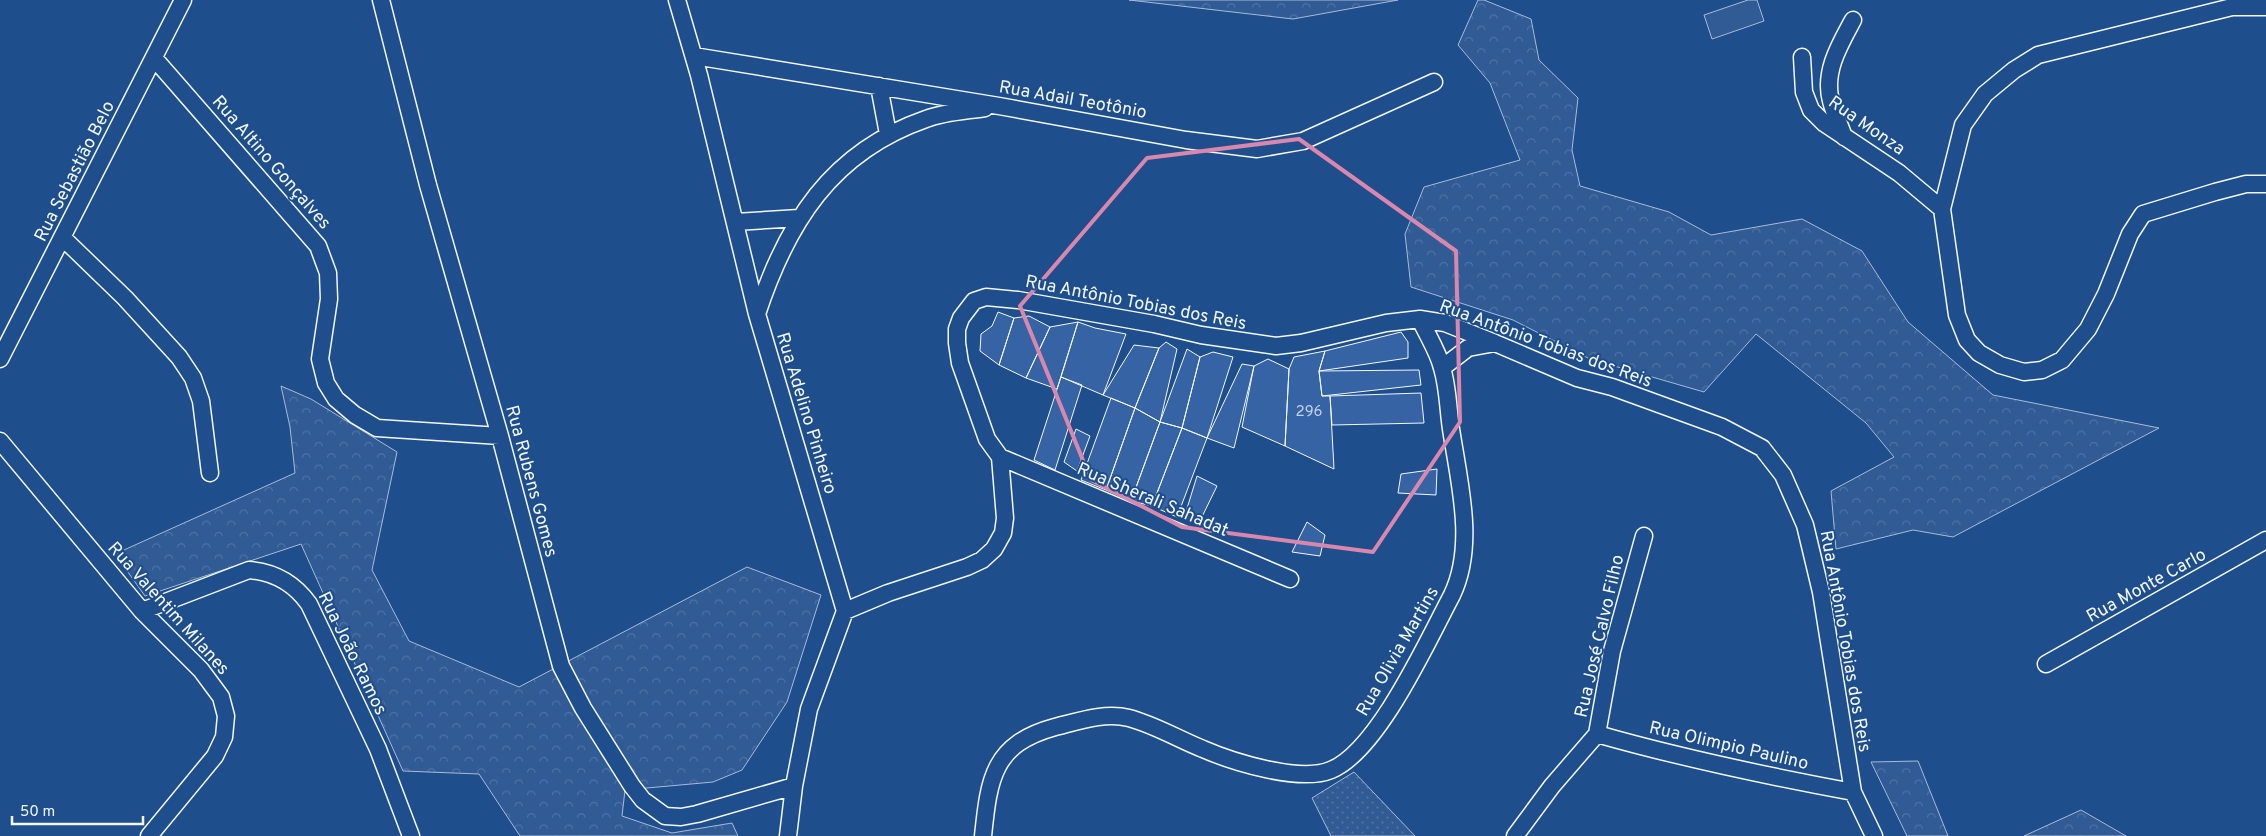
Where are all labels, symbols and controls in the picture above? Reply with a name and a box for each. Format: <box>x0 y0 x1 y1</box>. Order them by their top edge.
street label: Rua Adail Teotônio <box>997 76 1148 125</box>
street label: Rua Altino Gonçalves <box>206 91 335 235</box>
street label: Rua Monza <box>1823 91 1909 161</box>
street label: Rua Sebastião Belo <box>30 97 121 246</box>
street label: Rua Antônio Tobias dos Reis <box>1023 271 1248 336</box>
street label: Rua Antônio Tobias dos Reis <box>1436 295 1655 394</box>
street label: Rua Adelino Pinheiro <box>770 330 841 497</box>
street label: Rua Rubens Gomes <box>499 403 562 560</box>
house number: 296 <box>1295 403 1323 422</box>
street label: Rua Sherali Sahadat <box>1073 458 1232 543</box>
street label: Rua Antônio Tobias dos Reis <box>1814 529 1875 754</box>
street label: Rua Valentim Milanes <box>102 538 234 680</box>
street label: Rua Monte Carlo <box>2083 544 2211 629</box>
street label: Rua José Calvo Filho <box>1571 553 1630 720</box>
street label: Rua Olivia Martins <box>1352 583 1445 721</box>
street label: Rua João Ramos <box>312 588 391 719</box>
street label: Rua Olimpio Paulino <box>1647 717 1811 776</box>
scale bar <box>12 794 144 826</box>
text: 50 m <box>20 803 55 822</box>

